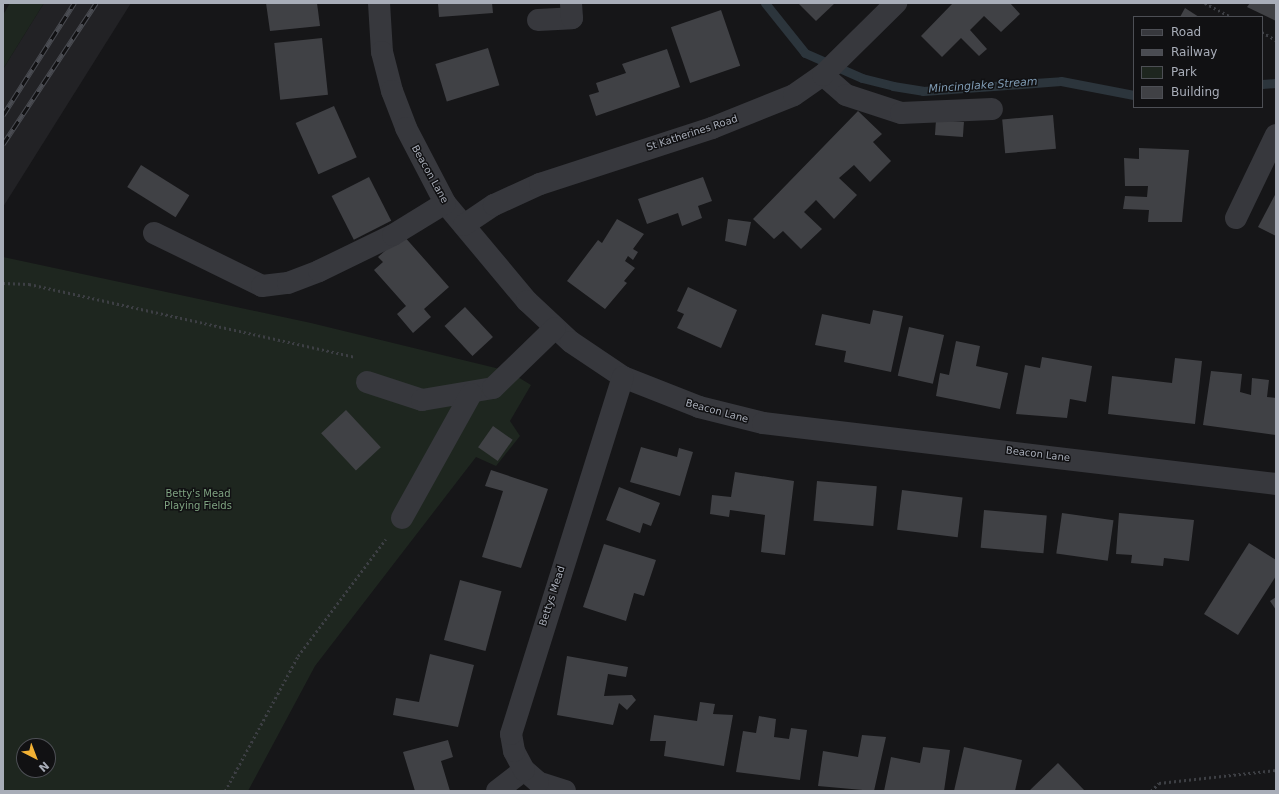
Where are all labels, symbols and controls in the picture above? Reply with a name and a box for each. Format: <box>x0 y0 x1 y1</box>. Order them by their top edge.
legend <box>1133 16 1263 108</box>
text: Road <box>1171 25 1201 39</box>
text: Railway <box>1171 45 1217 59</box>
text: Park <box>1171 65 1197 79</box>
water label: Mincinglake Stream <box>928 76 1038 96</box>
text: Building <box>1171 85 1220 99</box>
street label: St Katherines Road <box>645 113 739 153</box>
street label: Beacon Lane <box>409 143 451 205</box>
street label: Beacon Lane <box>684 397 750 425</box>
street label: Beacon Lane <box>1005 444 1071 464</box>
park label: Betty's Mead Playing Fields <box>164 487 232 510</box>
street label: Bettys Mead <box>537 564 567 628</box>
north arrow <box>16 738 56 778</box>
text: N <box>36 759 51 774</box>

